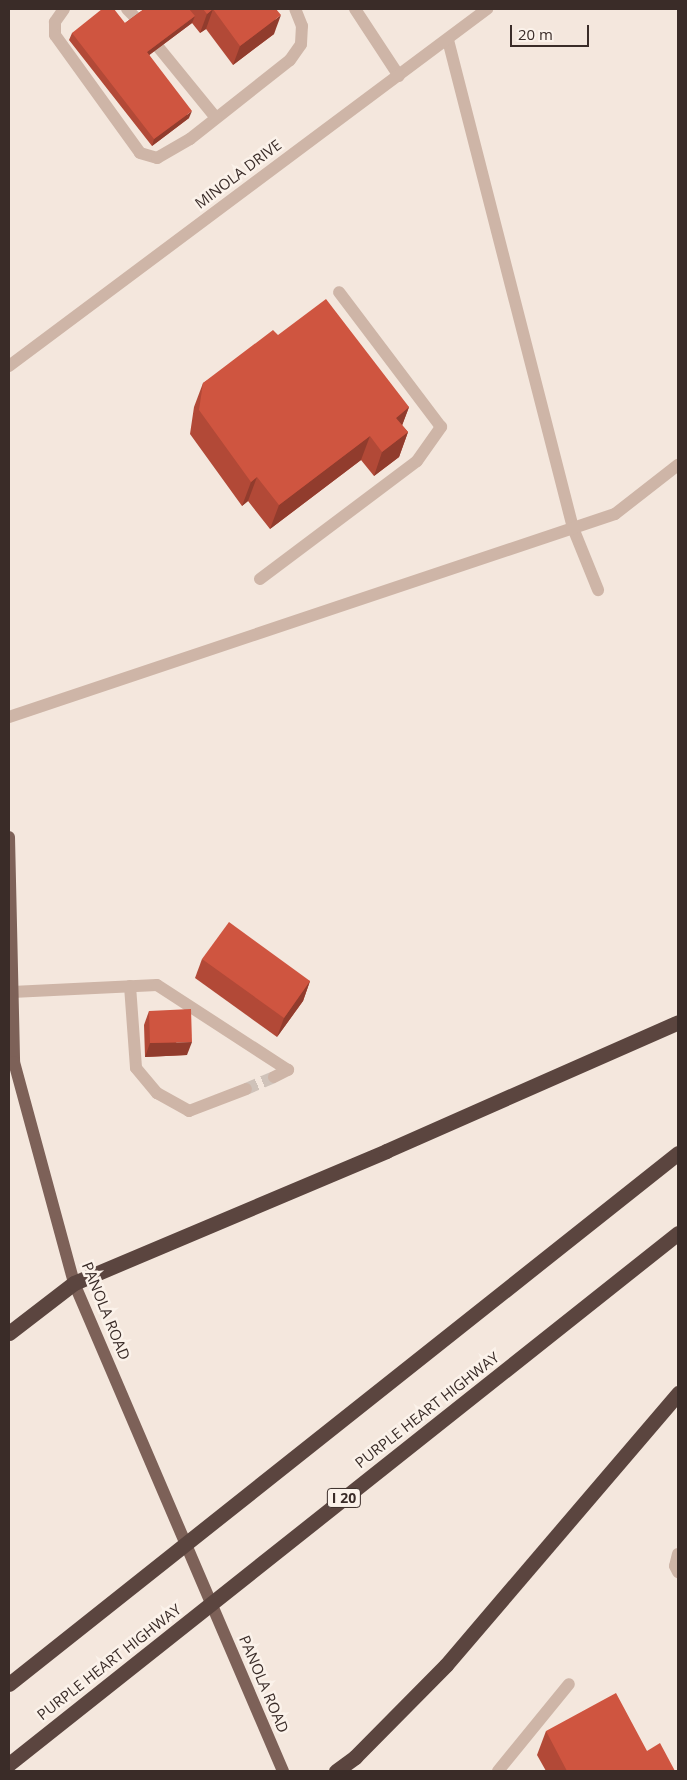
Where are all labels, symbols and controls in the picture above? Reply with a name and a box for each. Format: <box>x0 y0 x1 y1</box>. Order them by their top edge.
scale bar <box>512 15 591 47</box>
text: 20 m <box>518 24 553 44</box>
street label: MINOLA DRIVE <box>191 136 285 212</box>
street label: PANOLA ROAD <box>78 1259 134 1363</box>
street label: PURPLE HEART HIGHWAY <box>352 1348 502 1472</box>
road number: I 20 <box>326 1486 362 1510</box>
street label: PURPLE HEART HIGHWAY <box>34 1600 184 1724</box>
street label: PANOLA ROAD <box>235 1633 293 1735</box>

